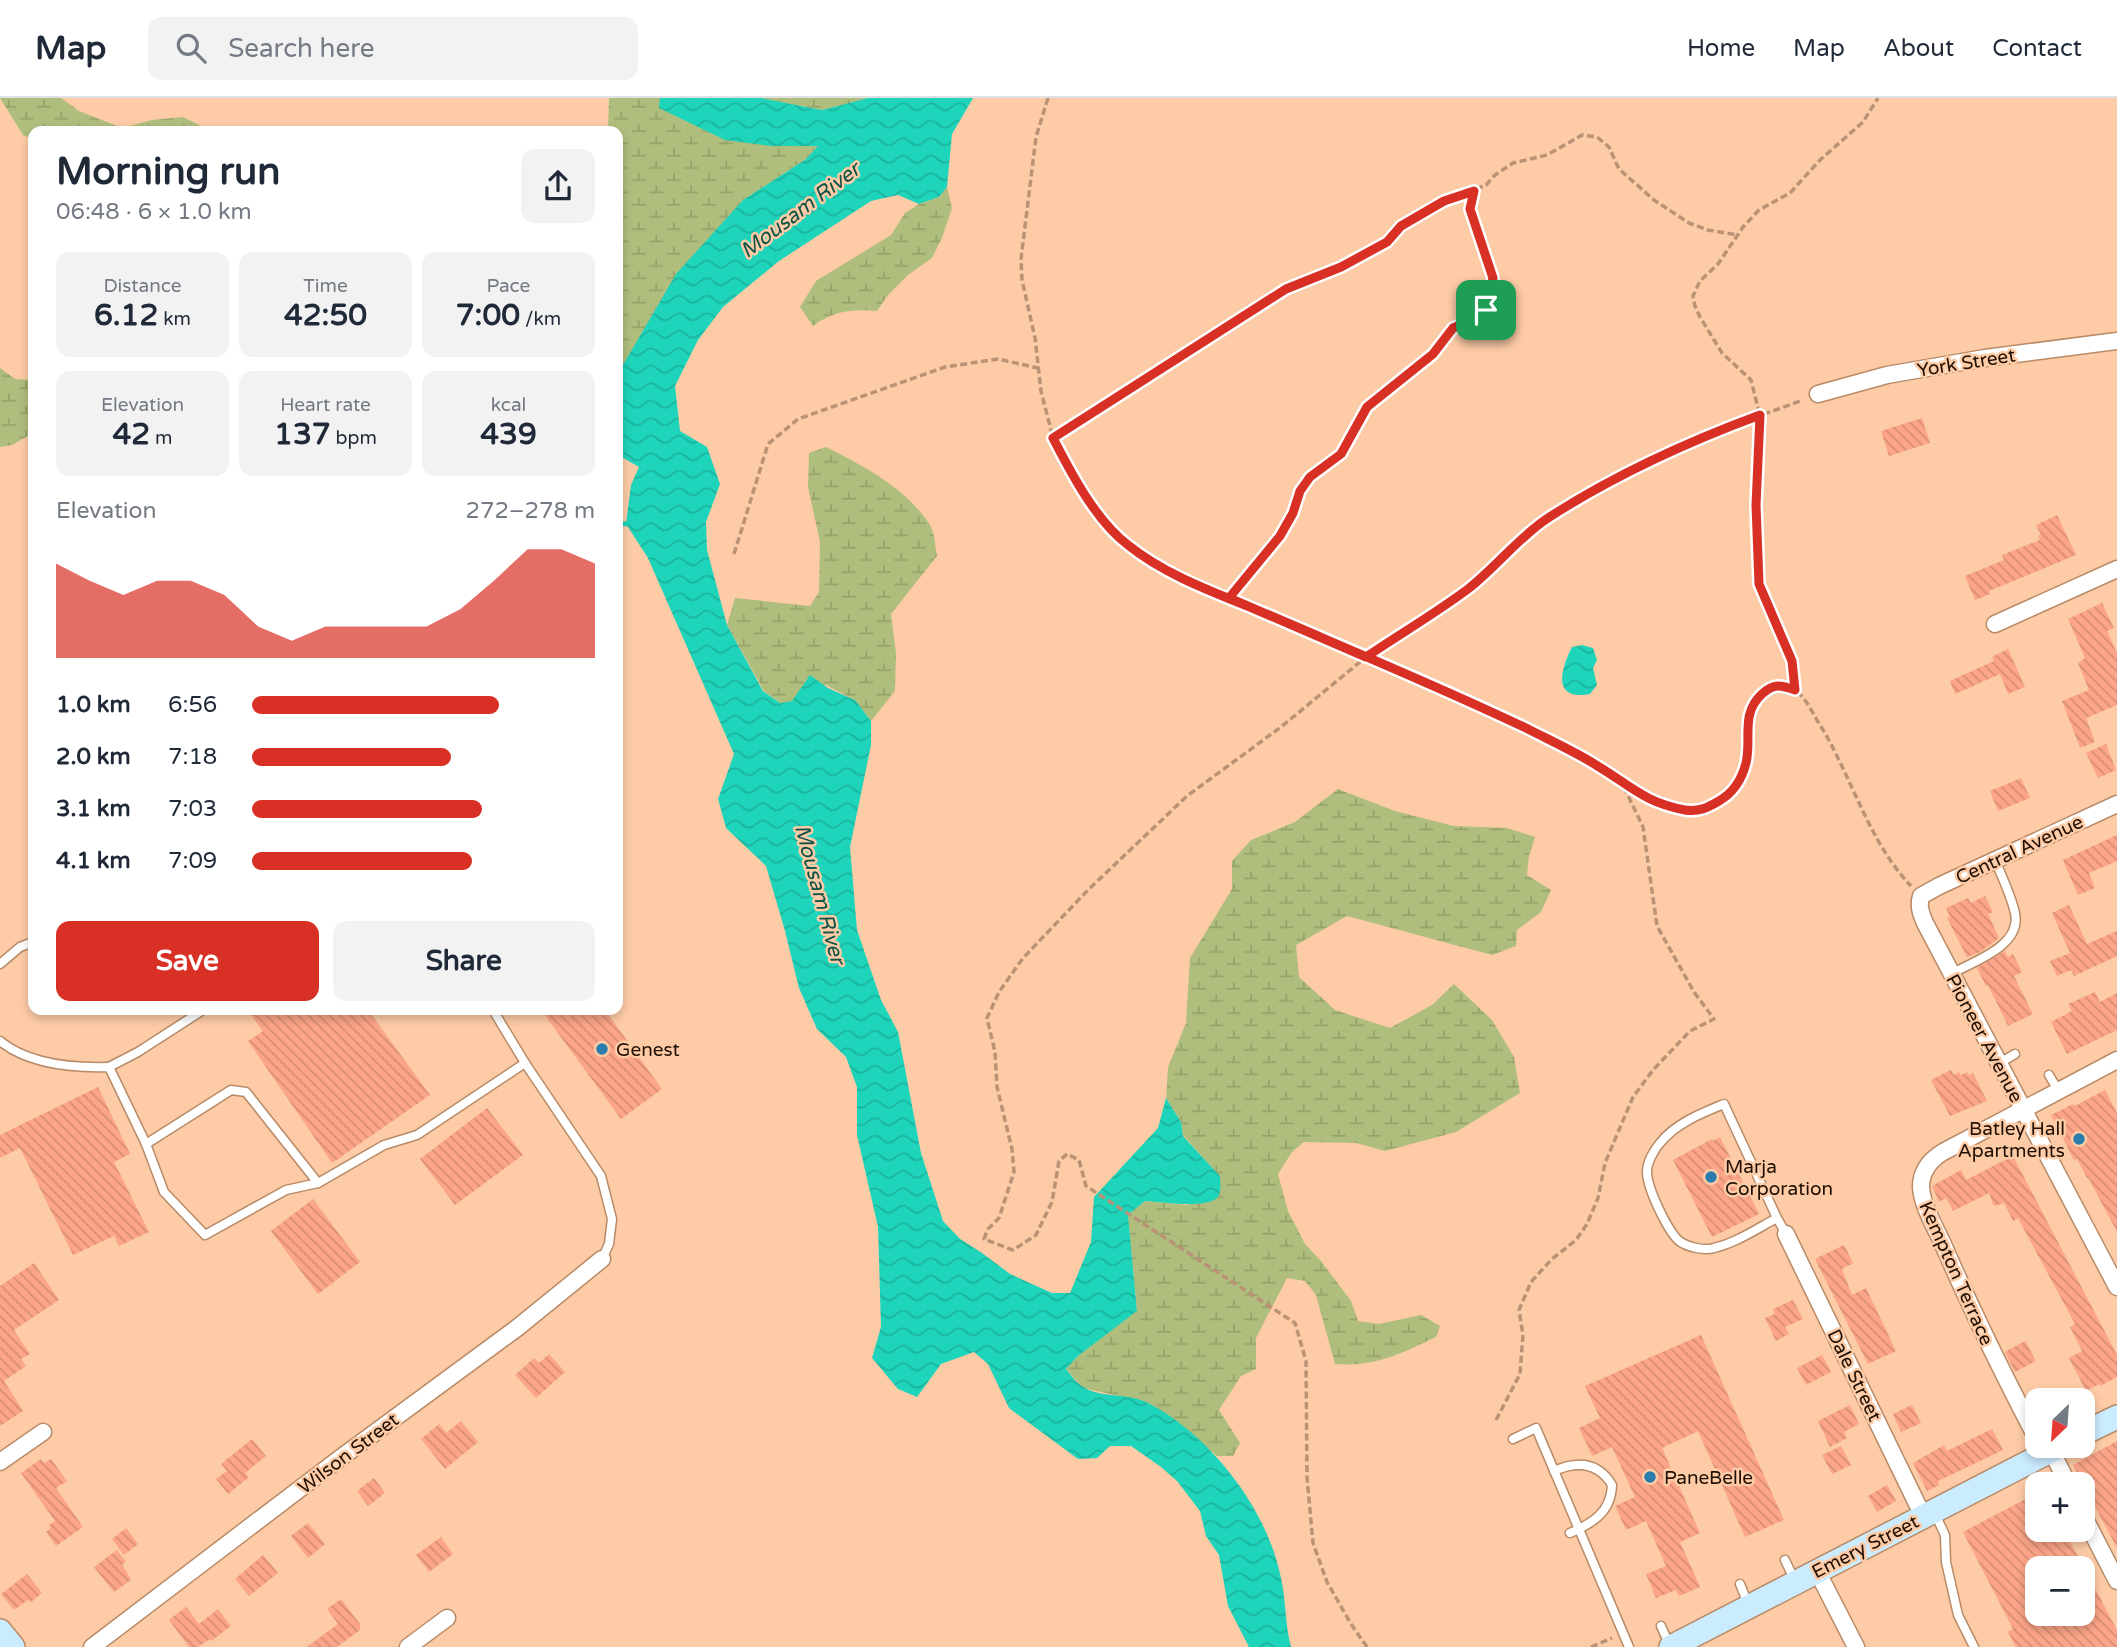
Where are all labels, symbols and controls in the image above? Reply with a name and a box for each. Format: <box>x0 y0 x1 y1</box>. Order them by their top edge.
search box <box>148 17 638 80</box>
text: Map <box>35 29 106 68</box>
icon: search <box>172 29 210 67</box>
text: Search here <box>228 33 374 64</box>
text: Home <box>1687 34 1755 63</box>
text: Map <box>1793 34 1845 63</box>
text: About <box>1883 34 1954 63</box>
text: Contact <box>1992 34 2082 63</box>
text: Morning run <box>56 149 280 195</box>
button: share <box>521 149 595 223</box>
water label: Mousam River <box>736 156 867 263</box>
text: 06:48 · 6 × 1.0 km <box>56 198 252 226</box>
text: Distance <box>103 275 182 297</box>
text: Time <box>303 275 348 297</box>
text: Pace <box>487 275 530 297</box>
pin <box>1456 280 1516 340</box>
icon: arrive <box>1467 291 1505 329</box>
text: 6.12 <box>94 297 158 334</box>
text: 42:50 <box>284 297 367 334</box>
text: 7:00 <box>456 297 520 334</box>
text: km <box>158 308 191 330</box>
text: /km <box>520 308 561 330</box>
street label: York Street <box>1915 344 2017 382</box>
text: Elevation <box>101 394 184 416</box>
text: Heart rate <box>280 394 371 416</box>
text: kcal <box>491 394 526 416</box>
text: 42 <box>112 416 150 453</box>
text: 137 <box>274 416 331 453</box>
text: 439 <box>480 416 537 453</box>
text: m <box>150 427 173 449</box>
text: bpm <box>331 427 377 449</box>
text: Elevation <box>56 497 157 525</box>
text: 272–278 m <box>466 497 595 525</box>
text: 1.0 km <box>56 691 131 719</box>
text: 6:56 <box>168 691 217 719</box>
text: 2.0 km <box>56 743 131 771</box>
text: 7:18 <box>168 743 217 771</box>
text: 3.1 km <box>56 795 131 823</box>
text: 7:03 <box>168 795 217 823</box>
street label: Central Avenue <box>1952 811 2087 889</box>
water label: Mousam River <box>789 822 851 969</box>
text: 4.1 km <box>56 847 131 875</box>
text: 7:09 <box>168 847 217 875</box>
button: Save <box>56 921 319 1001</box>
button: Share <box>333 921 595 1001</box>
street label: Pioneer Avenue <box>1941 971 2027 1106</box>
place label: Genest <box>616 1039 680 1061</box>
marker: Genest <box>594 1041 610 1057</box>
place label: Batley Hall Apartments <box>1958 1118 2065 1162</box>
marker: Batley Hall Apartments <box>2071 1131 2087 1147</box>
place label: Marja Corporation <box>1725 1156 1833 1200</box>
marker: Marja Corporation <box>1703 1169 1719 1185</box>
street label: Kempton Terrace <box>1914 1198 1998 1349</box>
street label: Dale Street <box>1822 1326 1886 1425</box>
north arrow <box>2025 1388 2095 1458</box>
map controls <box>2025 1388 2095 1626</box>
street label: Wilson Street <box>294 1409 403 1499</box>
place label: PaneBelle <box>1664 1467 1753 1489</box>
marker: PaneBelle <box>1642 1469 1658 1485</box>
button: + <box>2025 1472 2095 1542</box>
street label: Emery Street <box>1808 1511 1923 1583</box>
button: − <box>2025 1556 2095 1626</box>

